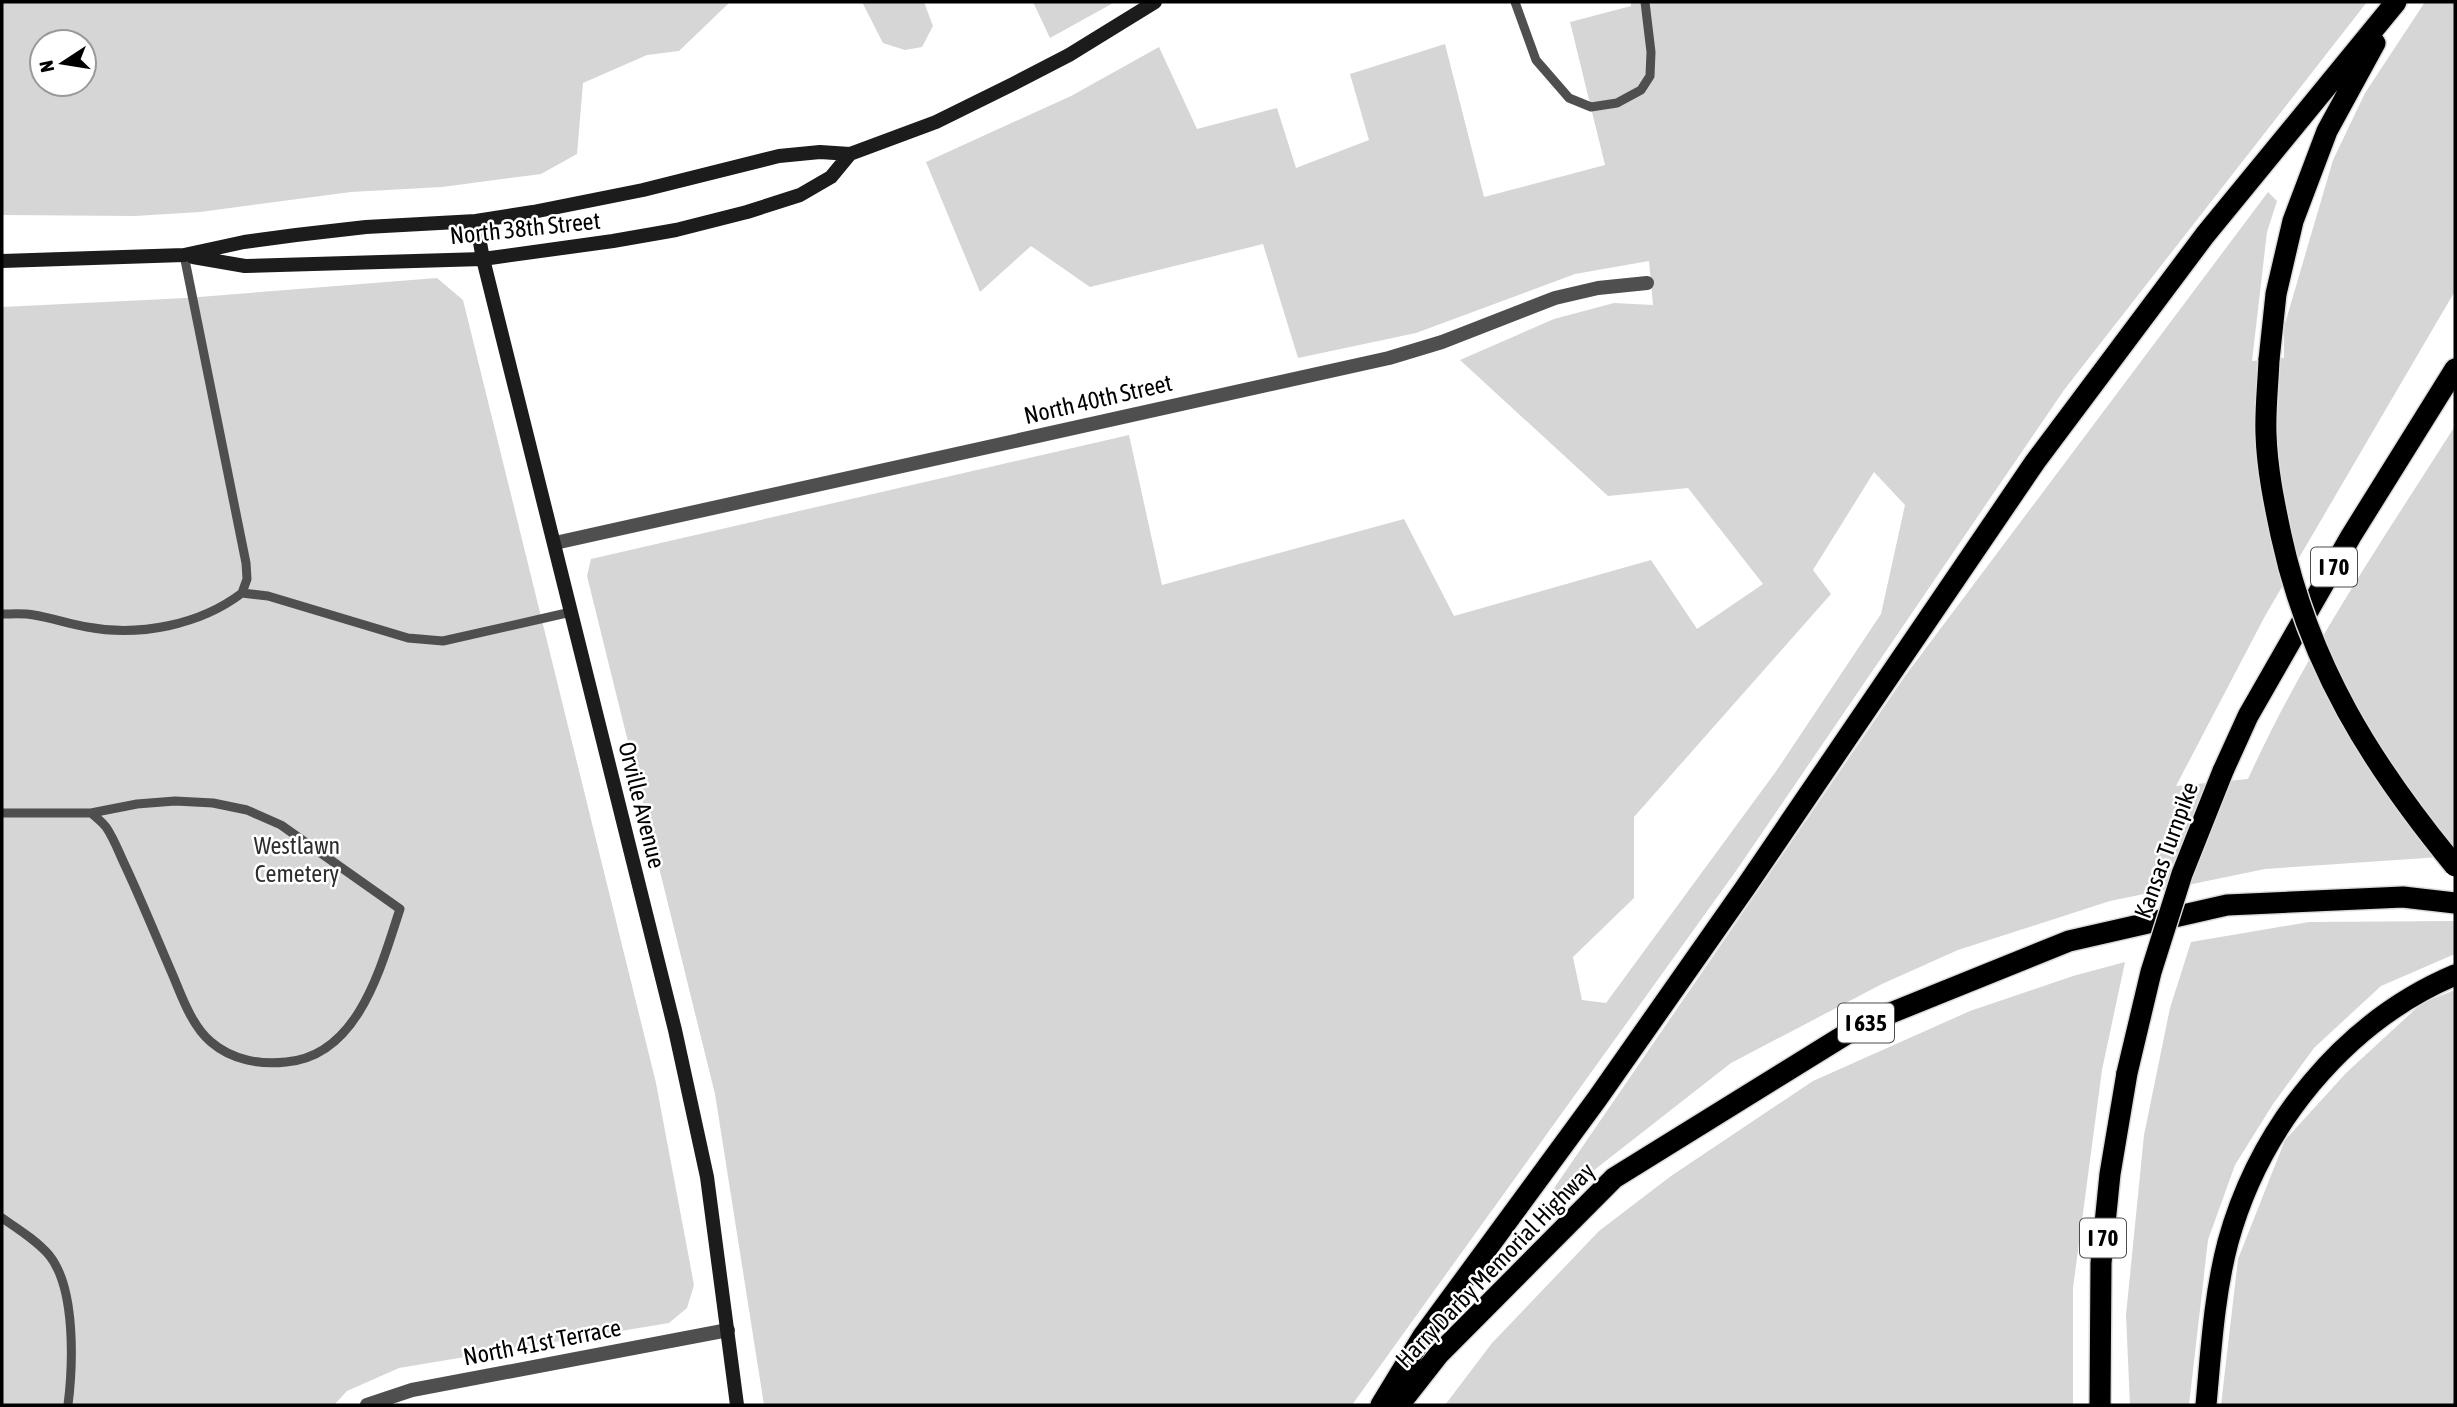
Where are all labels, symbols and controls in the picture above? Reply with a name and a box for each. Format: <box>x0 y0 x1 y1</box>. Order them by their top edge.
north arrow <box>28 28 98 98</box>
text: N <box>34 59 58 74</box>
street label: North 38th Street <box>448 207 602 249</box>
street label: North 40th Street <box>1021 369 1175 429</box>
road number: I 70 <box>2311 548 2357 586</box>
street label: Orville Avenue <box>613 739 671 871</box>
street label: Kansas Turnpike <box>2129 778 2203 922</box>
park label: Westlawn Cemetery <box>254 832 340 887</box>
road number: I 635 <box>1838 1004 1894 1042</box>
street label: Harry Darby Memorial Highway <box>1390 1157 1600 1373</box>
road number: I 70 <box>2080 1218 2126 1258</box>
street label: North 41st Terrace <box>461 1313 623 1371</box>

